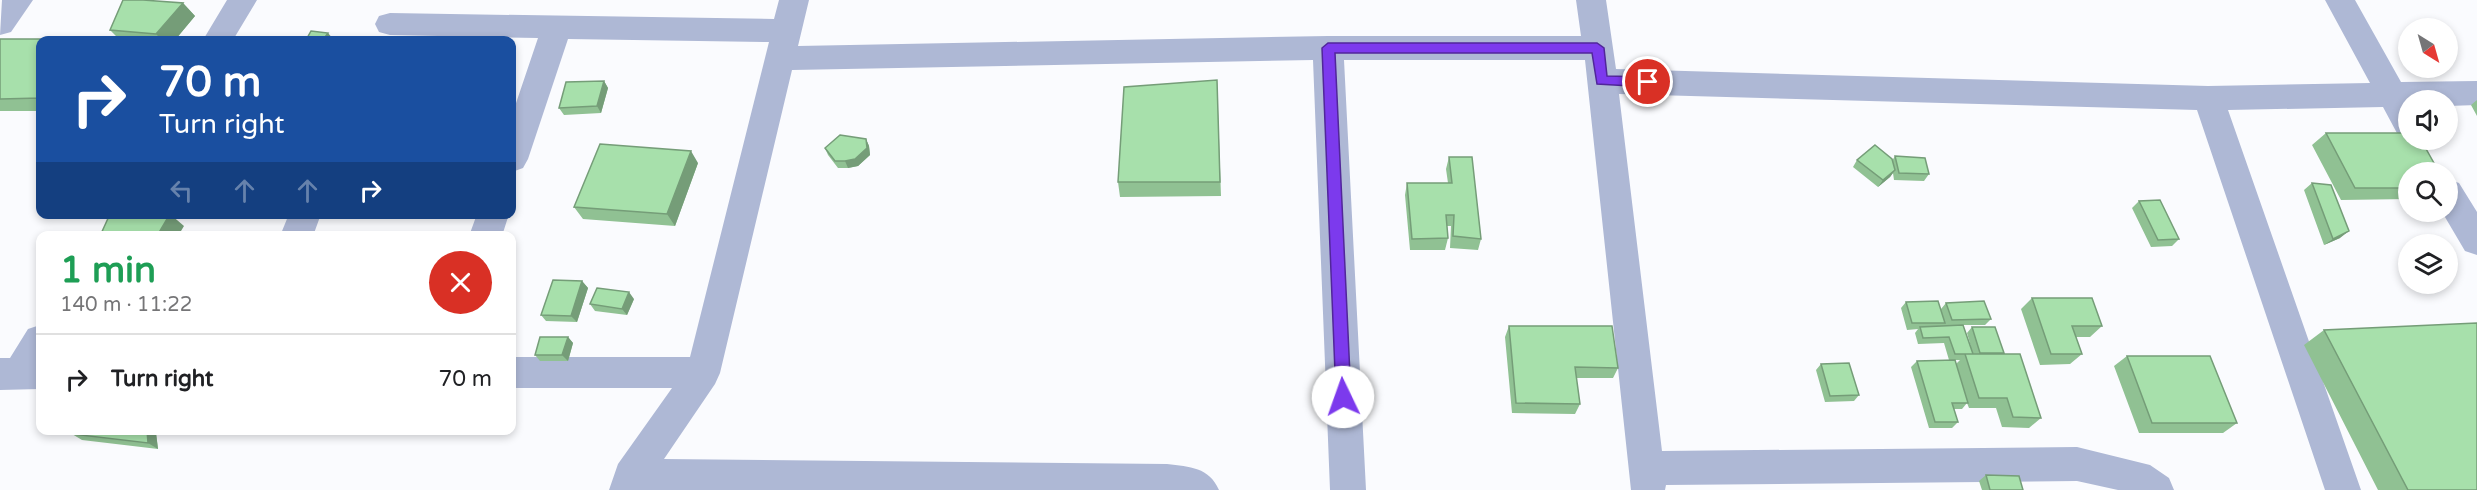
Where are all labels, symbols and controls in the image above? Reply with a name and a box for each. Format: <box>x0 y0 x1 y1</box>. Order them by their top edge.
north arrow <box>2398 18 2458 78</box>
map controls <box>2398 18 2458 294</box>
pin <box>1622 56 1673 107</box>
text: 70 m <box>159 57 261 108</box>
icon: right <box>60 60 138 138</box>
icon: arrive <box>1631 65 1664 98</box>
button: sound <box>2398 90 2458 150</box>
text: Turn right <box>159 108 285 141</box>
button: search <box>2398 162 2458 222</box>
icon: left <box>165 174 198 207</box>
icon: ahead <box>228 174 261 207</box>
icon: ahead <box>291 174 324 207</box>
icon: right <box>354 174 387 207</box>
button: layers <box>2398 234 2458 294</box>
text: 1 min <box>60 249 156 292</box>
button: close <box>429 251 492 314</box>
text: 140 m · 11:22 <box>60 293 192 317</box>
icon: right <box>60 363 93 396</box>
position arrow <box>1311 365 1375 429</box>
text: Turn right <box>111 366 213 392</box>
text: 70 m <box>438 366 492 392</box>

